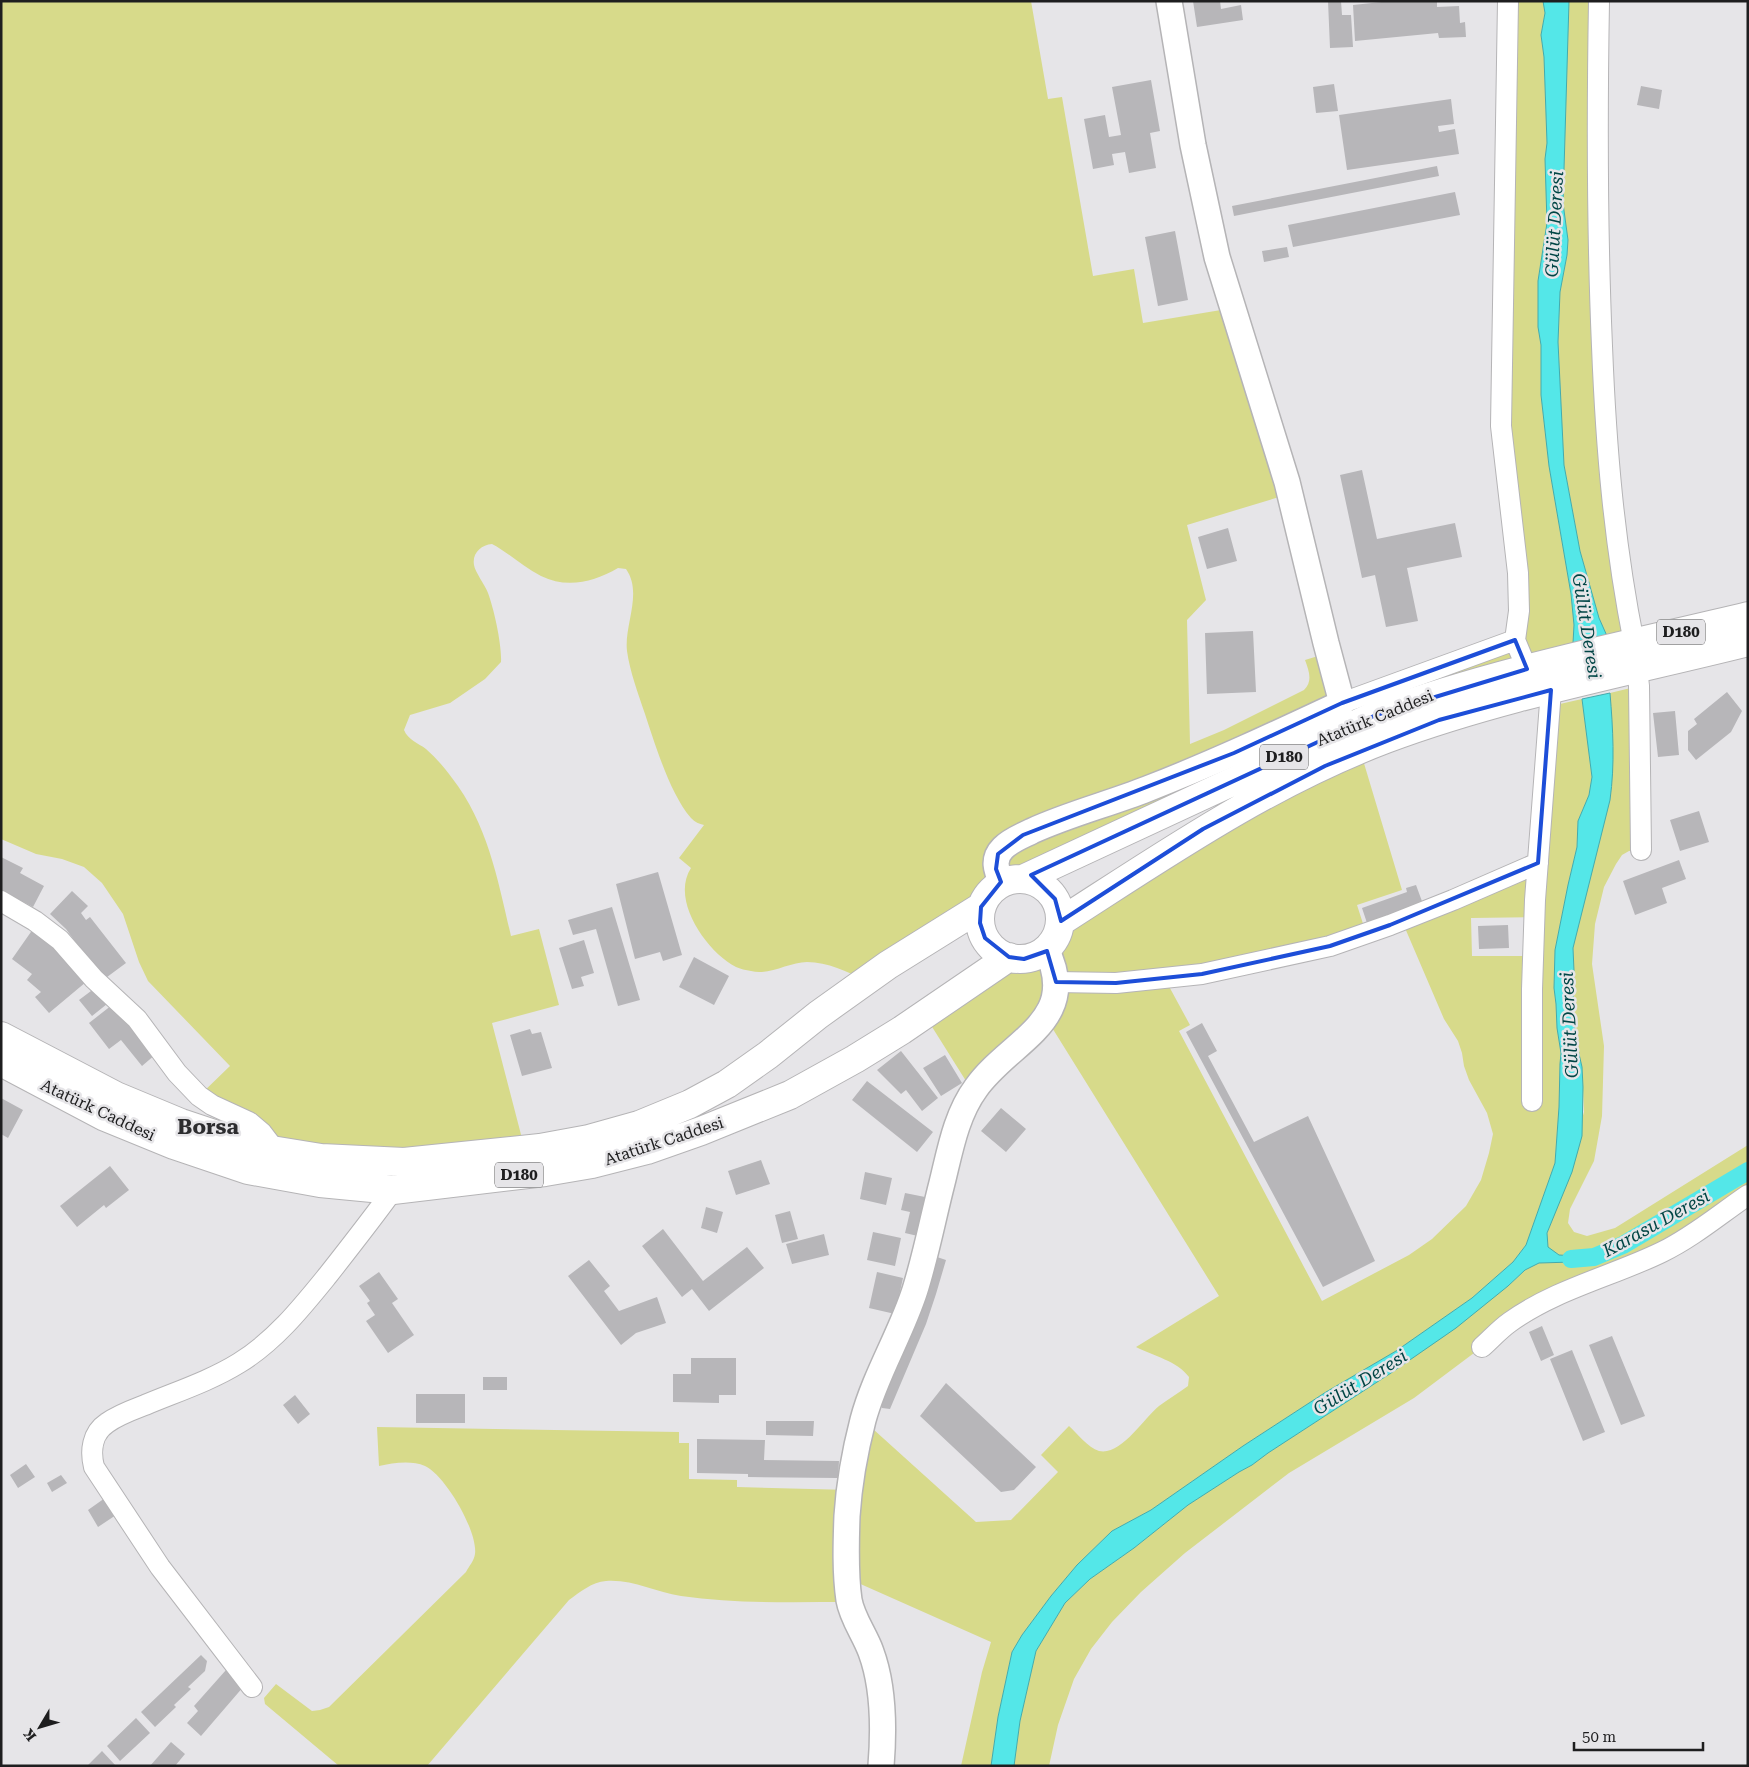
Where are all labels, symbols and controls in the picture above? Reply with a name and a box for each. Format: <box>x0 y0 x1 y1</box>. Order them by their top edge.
water label: Gülüt Deresi <box>1541 170 1567 278</box>
water label: Gülüt Deresi <box>1568 572 1606 681</box>
road number: D180 <box>1657 620 1705 644</box>
street label: Atatürk Caddesi <box>1314 686 1436 750</box>
road number: D180 <box>1260 744 1308 770</box>
water label: Gülüt Deresi <box>1556 971 1582 1079</box>
street label: Atatürk Caddesi <box>38 1075 158 1145</box>
street label: Atatürk Caddesi <box>602 1113 726 1169</box>
district label: Borsa <box>177 1115 239 1139</box>
road number: D180 <box>495 1162 543 1188</box>
water label: Karasu Deresi <box>1598 1185 1714 1262</box>
water label: Gülüt Deresi <box>1309 1345 1411 1419</box>
north arrow <box>15 1702 65 1752</box>
scale bar <box>1574 1720 1703 1752</box>
text: K <box>20 1726 39 1744</box>
text: 50 m <box>1582 1728 1617 1746</box>

